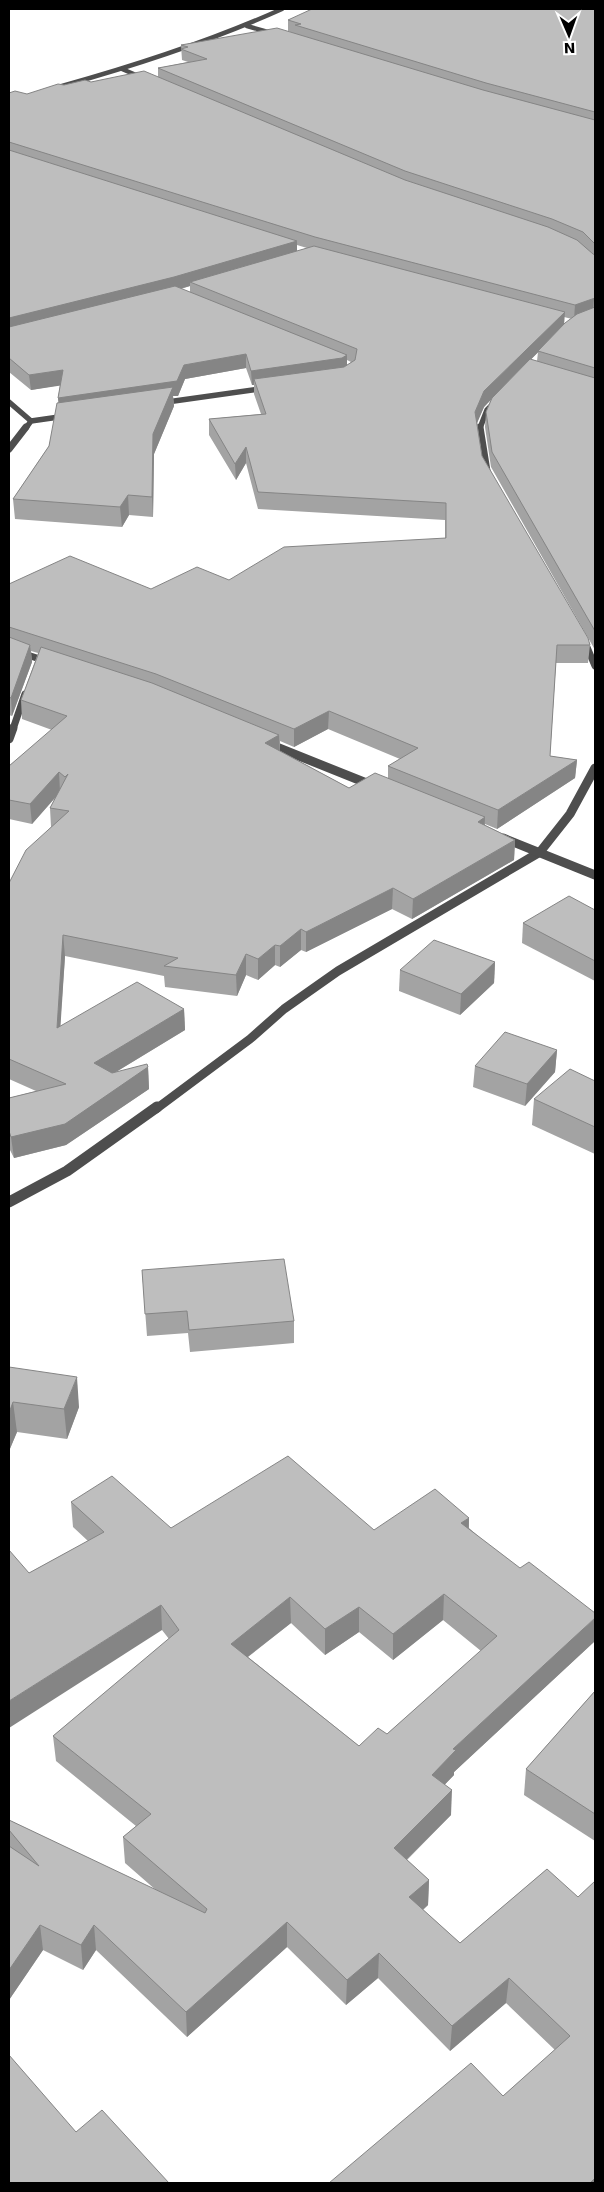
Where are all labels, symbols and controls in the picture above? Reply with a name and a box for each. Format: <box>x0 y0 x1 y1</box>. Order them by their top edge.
north arrow <box>544 10 594 60</box>
text: N <box>563 40 576 56</box>

